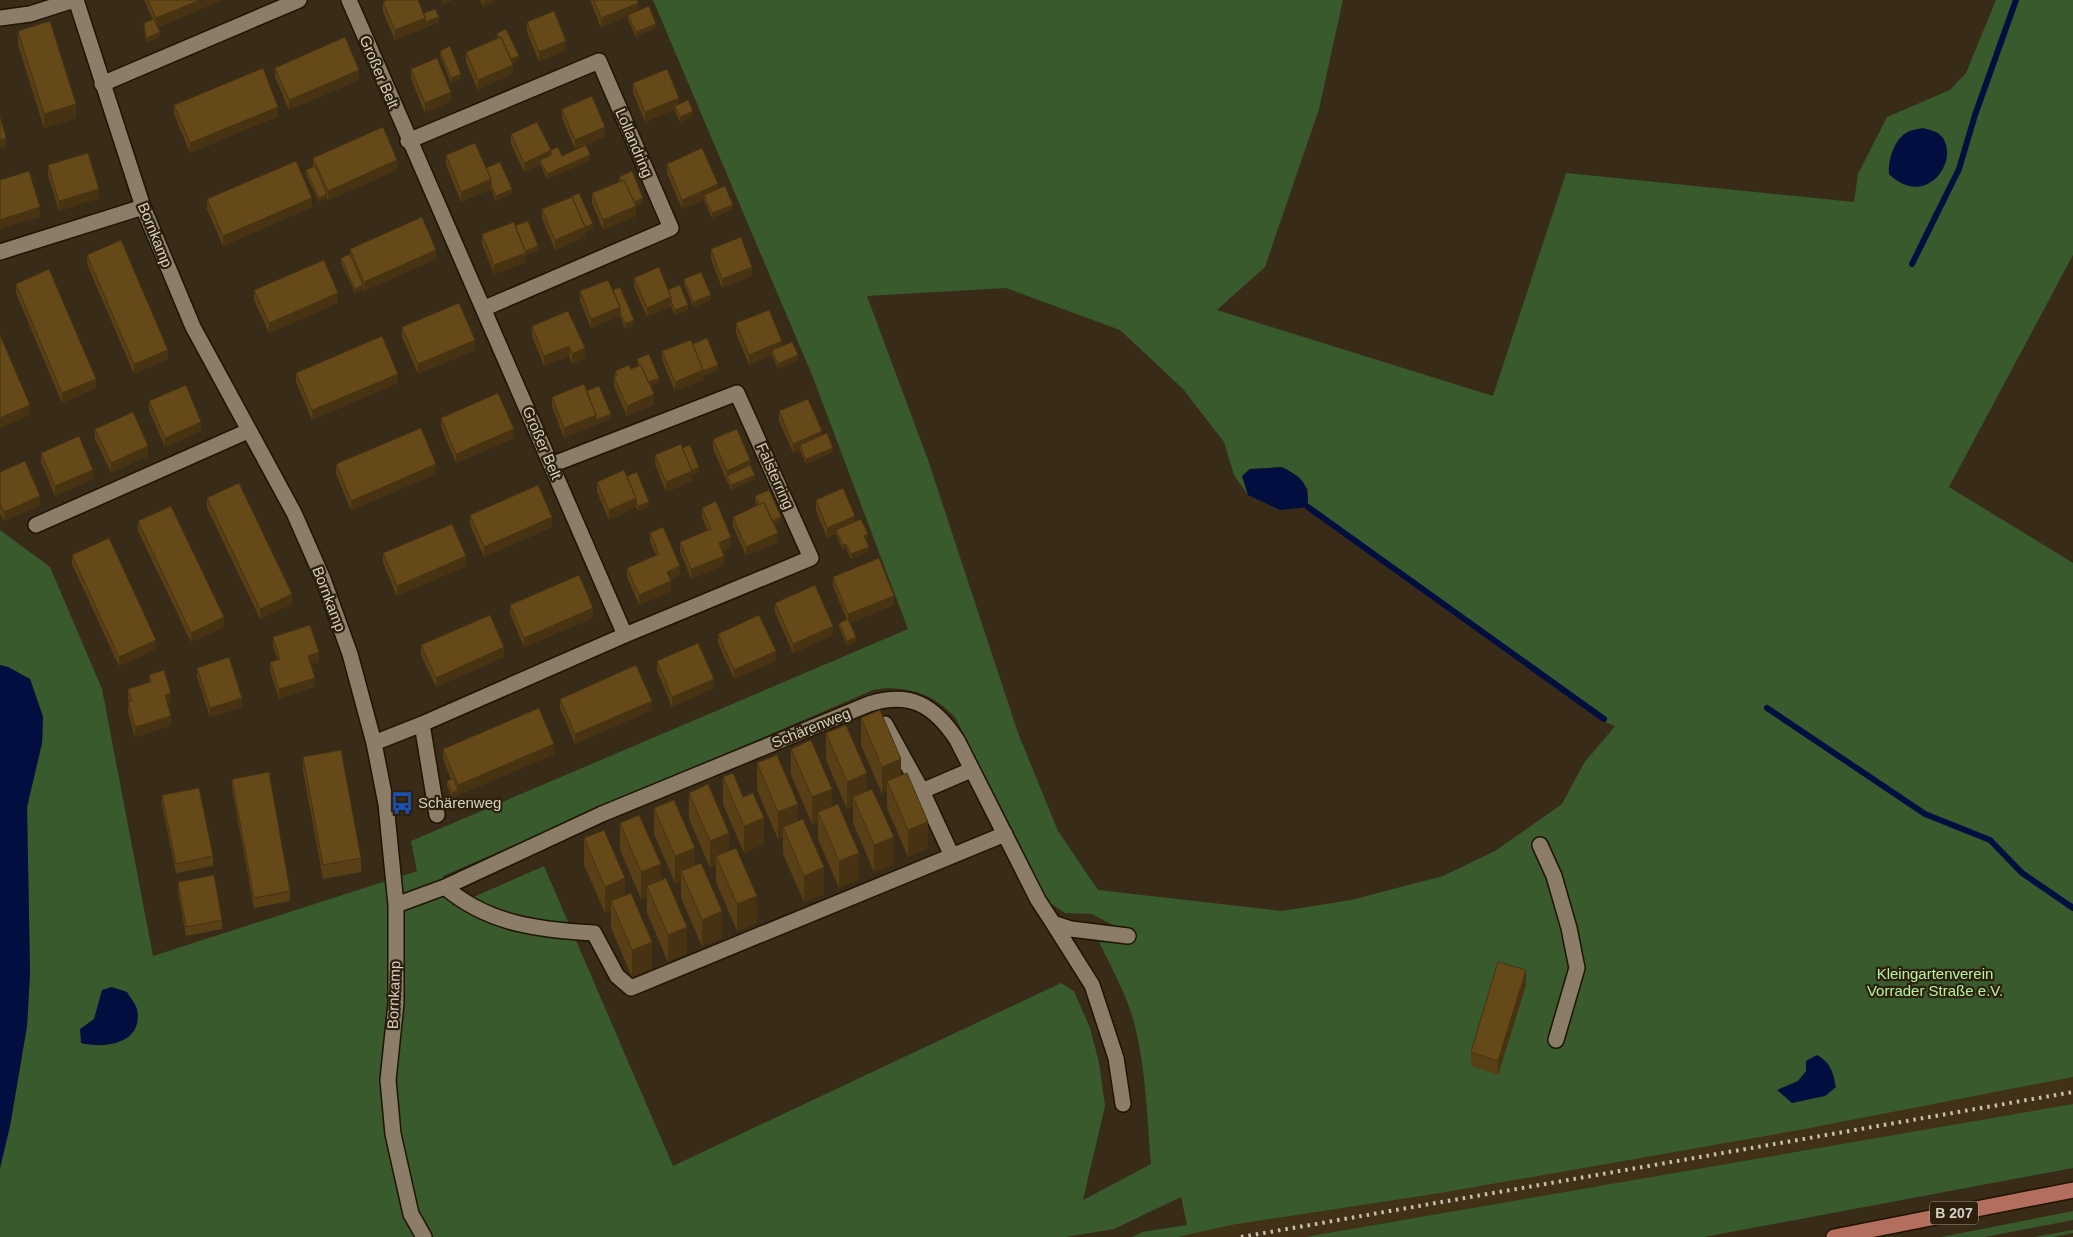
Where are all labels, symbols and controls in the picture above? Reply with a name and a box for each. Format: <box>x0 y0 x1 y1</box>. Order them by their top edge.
street label: Großer Belt <box>356 33 403 112</box>
street label: Lollandring <box>612 106 657 180</box>
street label: Bornkamp <box>135 200 176 270</box>
street label: Großer Belt <box>519 404 566 483</box>
street label: Falsterring <box>753 440 798 512</box>
street label: Bornkamp <box>309 564 350 634</box>
street label: Schärenweg <box>769 704 853 751</box>
bus stop icon: Schärenweg <box>389 790 415 816</box>
place label: Schärenweg <box>418 794 501 811</box>
street label: Bornkamp <box>384 961 403 1029</box>
park label: Kleingartenverein Vorrader Straße e.V. <box>1867 965 2003 999</box>
road number: B 207 <box>1930 1202 1978 1224</box>

